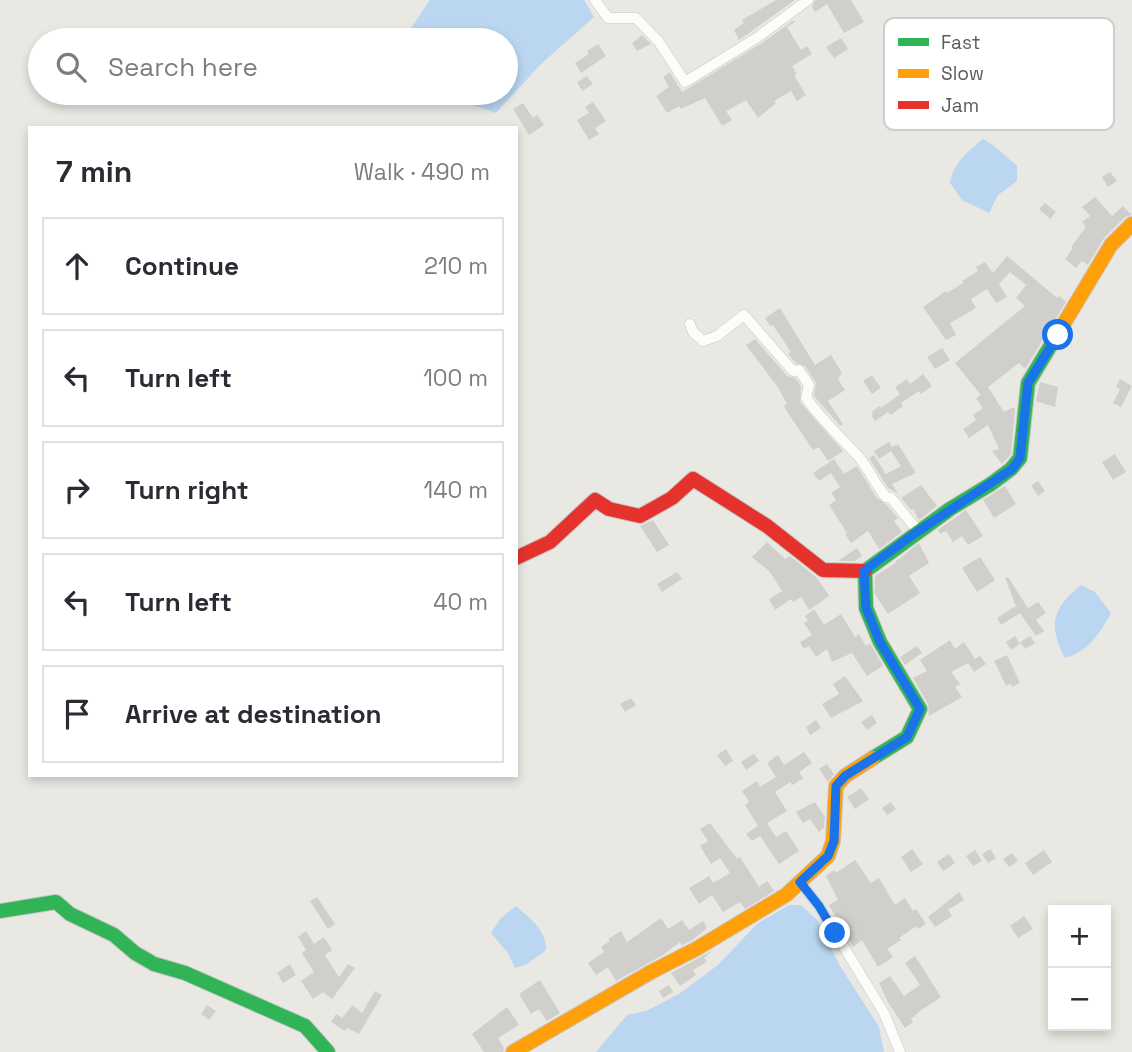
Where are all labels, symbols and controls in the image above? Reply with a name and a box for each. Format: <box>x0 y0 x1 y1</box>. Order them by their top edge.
legend <box>884 18 1114 130</box>
search box <box>28 28 518 105</box>
text: Fast <box>941 30 981 55</box>
icon: search <box>52 48 90 86</box>
text: Search here <box>108 50 258 84</box>
text: Slow <box>941 61 984 86</box>
text: Jam <box>941 93 979 118</box>
text: 7 min <box>56 152 132 191</box>
text: Walk · 490 m <box>354 157 490 187</box>
icon: ahead <box>58 247 96 285</box>
text: Continue <box>125 249 239 283</box>
text: 210 m <box>424 251 488 281</box>
route start <box>1042 319 1073 350</box>
icon: left <box>58 359 96 397</box>
text: Turn left <box>125 361 232 395</box>
text: 100 m <box>423 363 488 393</box>
icon: right <box>58 471 96 509</box>
text: Turn right <box>125 473 249 507</box>
text: 140 m <box>424 475 488 505</box>
icon: left <box>58 583 96 621</box>
text: Turn left <box>125 585 232 619</box>
text: 40 m <box>433 587 488 617</box>
icon: arrive <box>58 695 96 733</box>
text: Arrive at destination <box>125 697 382 731</box>
map controls <box>1048 905 1111 1031</box>
button: + <box>1048 905 1111 968</box>
route end <box>819 917 850 948</box>
button: − <box>1048 968 1111 1031</box>

